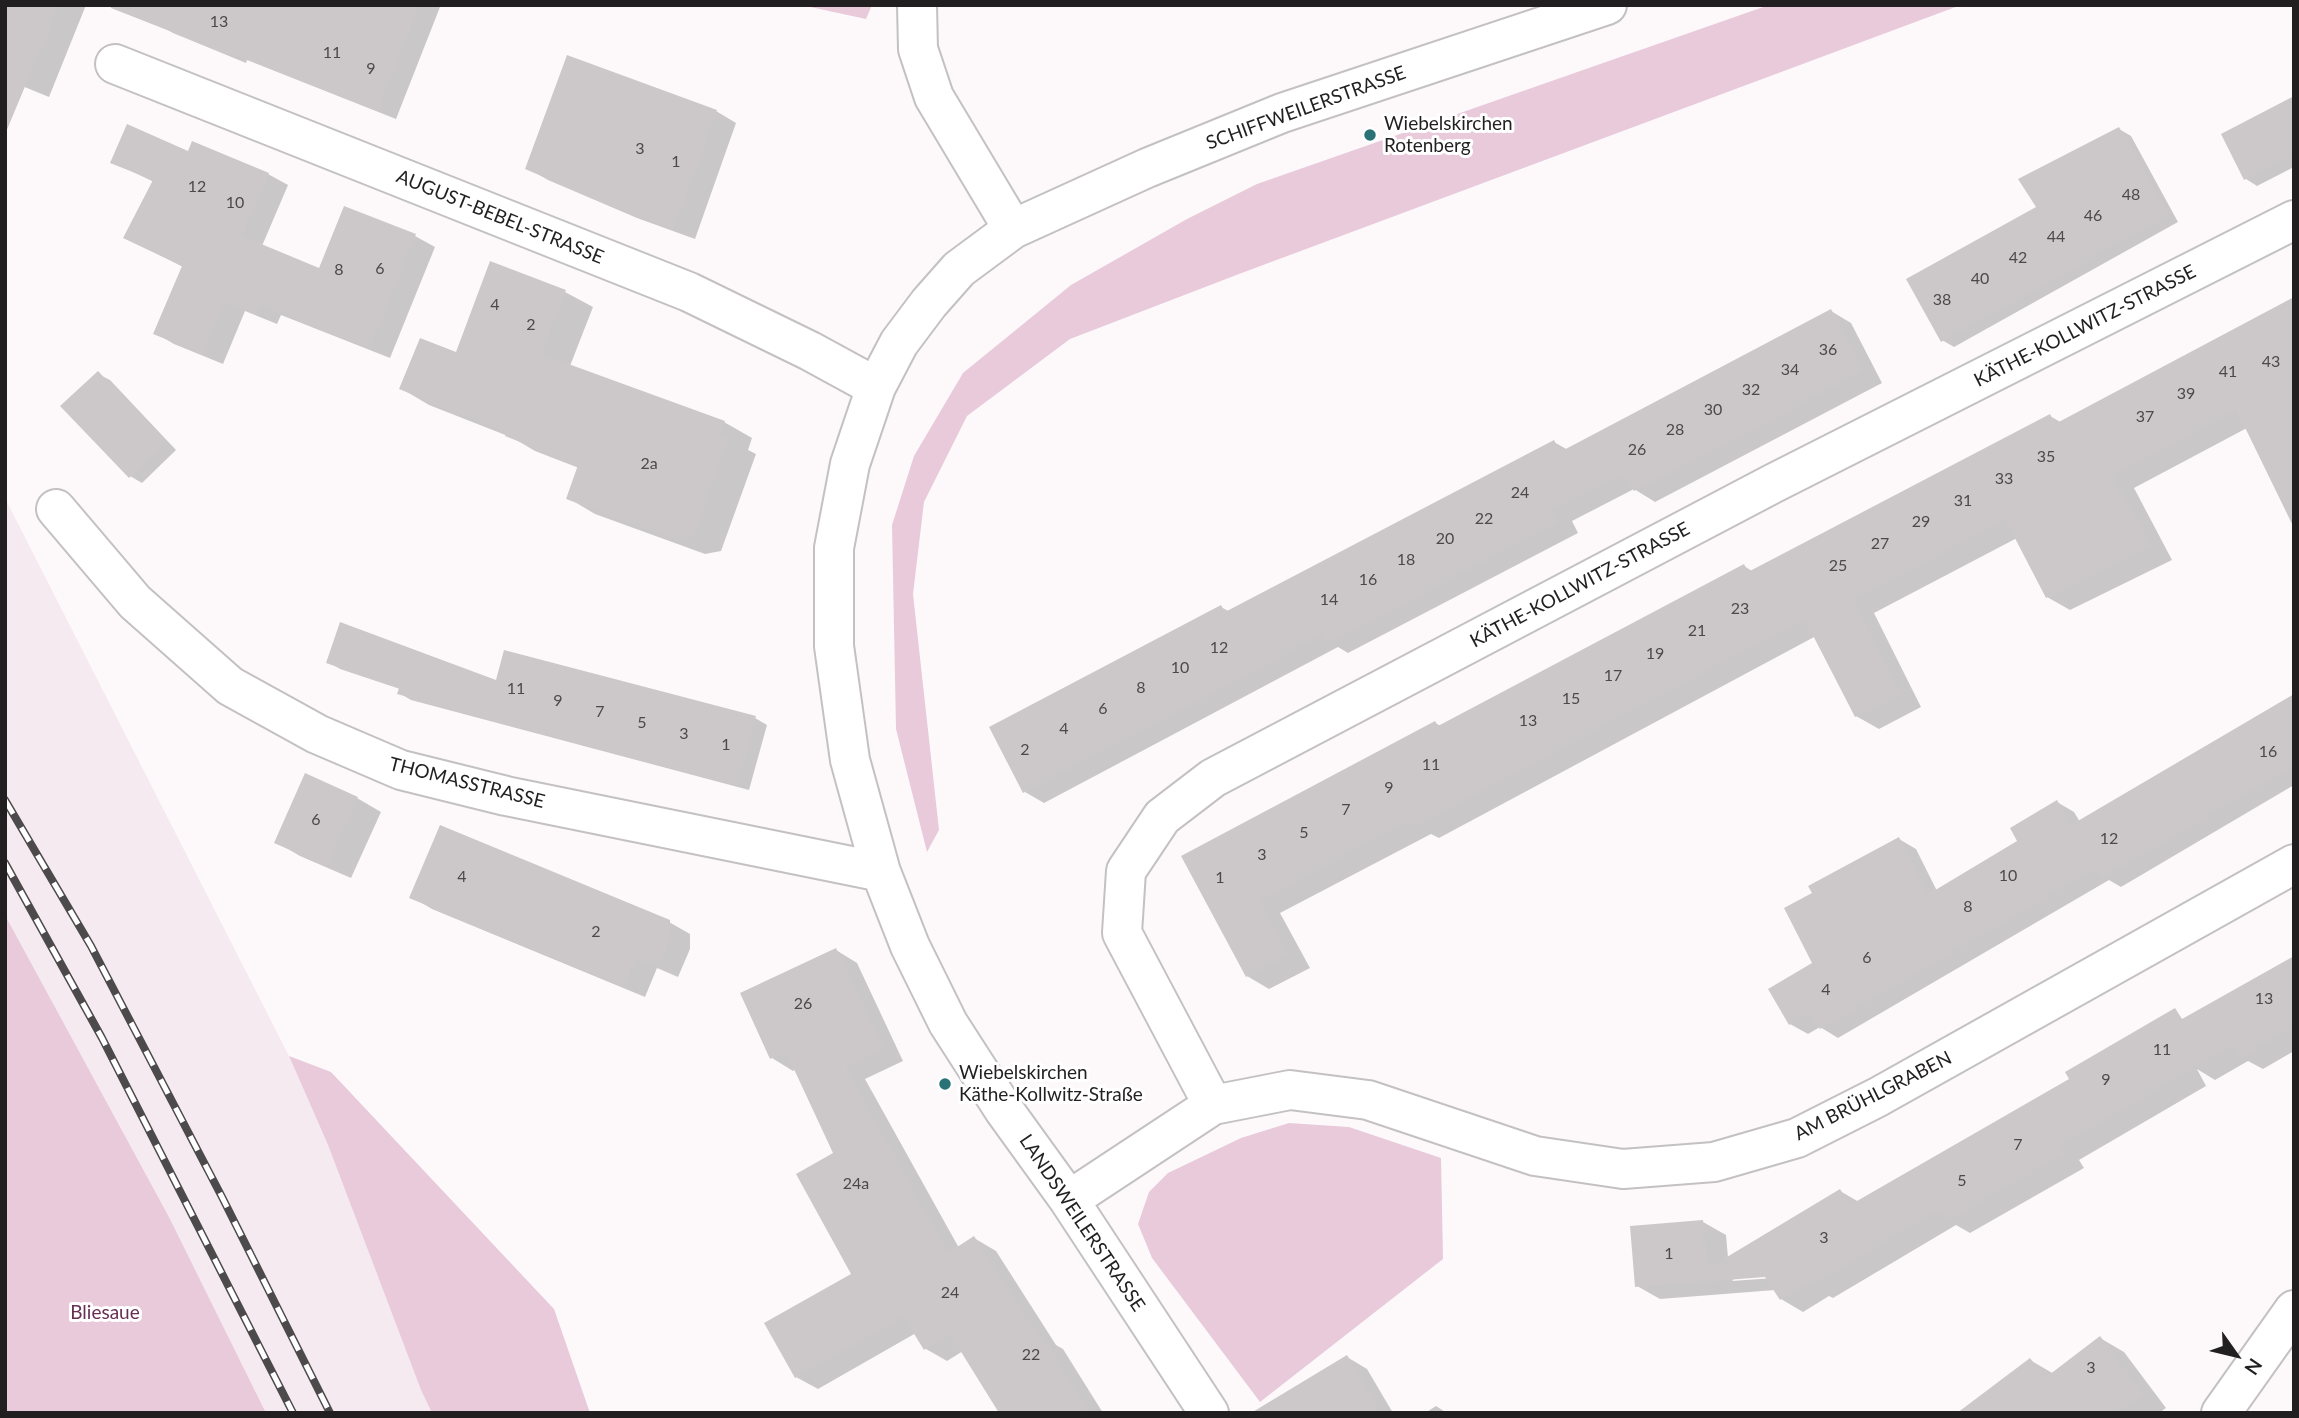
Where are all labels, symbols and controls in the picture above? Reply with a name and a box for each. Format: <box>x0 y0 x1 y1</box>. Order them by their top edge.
house number: 13 <box>210 12 228 32</box>
house number: 11 <box>323 43 341 63</box>
house number: 9 <box>366 59 376 79</box>
street label: SCHIFFWEILERSTRASSE <box>1203 61 1409 155</box>
place label: Wiebelskirchen Rotenberg <box>1384 113 1513 157</box>
marker: Wiebelskirchen Rotenberg <box>1362 127 1378 143</box>
house number: 3 <box>635 139 645 159</box>
house number: 1 <box>671 152 681 172</box>
street label: AUGUST-BEBEL-STRASSE <box>393 165 607 269</box>
house number: 12 <box>188 177 206 197</box>
house number: 48 <box>2122 185 2140 205</box>
house number: 10 <box>226 193 244 213</box>
house number: 46 <box>2084 206 2102 226</box>
house number: 44 <box>2047 227 2065 247</box>
house number: 42 <box>2009 248 2027 268</box>
house number: 6 <box>375 259 385 279</box>
house number: 8 <box>334 260 344 280</box>
street label: KÄTHE-KOLLWITZ-STRASSE <box>1970 260 2200 392</box>
house number: 40 <box>1971 269 1989 289</box>
house number: 38 <box>1933 290 1951 310</box>
house number: 4 <box>490 295 500 315</box>
house number: 2 <box>526 315 536 335</box>
house number: 36 <box>1819 340 1837 360</box>
house number: 43 <box>2262 352 2280 372</box>
house number: 34 <box>1781 360 1799 380</box>
house number: 41 <box>2219 362 2237 382</box>
house number: 32 <box>1742 380 1760 400</box>
house number: 39 <box>2177 384 2195 404</box>
house number: 30 <box>1704 400 1722 420</box>
house number: 37 <box>2136 407 2154 427</box>
house number: 28 <box>1666 420 1684 440</box>
house number: 26 <box>1628 440 1646 460</box>
house number: 35 <box>2037 447 2055 467</box>
house number: 2a <box>640 454 658 474</box>
house number: 33 <box>1995 469 2013 489</box>
house number: 24 <box>1511 483 1529 503</box>
house number: 31 <box>1954 491 1972 511</box>
house number: 22 <box>1475 509 1493 529</box>
house number: 29 <box>1912 512 1930 532</box>
street label: KÄTHE-KOLLWITZ-STRASSE <box>1466 517 1694 653</box>
house number: 20 <box>1436 529 1454 549</box>
house number: 27 <box>1871 534 1889 554</box>
house number: 18 <box>1397 550 1415 570</box>
house number: 25 <box>1829 556 1847 576</box>
house number: 16 <box>1359 570 1377 590</box>
house number: 14 <box>1320 590 1338 610</box>
house number: 23 <box>1731 599 1749 619</box>
house number: 21 <box>1688 621 1706 641</box>
house number: 12 <box>1210 638 1228 658</box>
house number: 19 <box>1646 644 1664 664</box>
house number: 10 <box>1171 658 1189 678</box>
house number: 17 <box>1604 666 1622 686</box>
house number: 8 <box>1136 678 1146 698</box>
house number: 11 <box>507 679 525 699</box>
house number: 15 <box>1562 689 1580 709</box>
house number: 9 <box>553 691 563 711</box>
house number: 6 <box>1098 699 1108 719</box>
house number: 7 <box>595 702 605 722</box>
house number: 13 <box>1519 711 1537 731</box>
house number: 5 <box>637 713 647 733</box>
house number: 4 <box>1059 719 1069 739</box>
house number: 3 <box>679 724 689 744</box>
house number: 1 <box>721 735 731 755</box>
house number: 2 <box>1020 740 1030 760</box>
house number: 16 <box>2259 742 2277 762</box>
street label: THOMASSTRASSE <box>387 753 547 813</box>
house number: 11 <box>1422 755 1440 775</box>
house number: 9 <box>1384 778 1394 798</box>
house number: 7 <box>1341 800 1351 820</box>
house number: 6 <box>311 810 321 830</box>
house number: 5 <box>1299 823 1309 843</box>
house number: 12 <box>2100 829 2118 849</box>
house number: 3 <box>1257 845 1267 865</box>
house number: 10 <box>1999 866 2017 886</box>
house number: 4 <box>457 867 467 887</box>
house number: 1 <box>1215 868 1225 888</box>
house number: 8 <box>1963 897 1973 917</box>
house number: 2 <box>591 922 601 942</box>
house number: 6 <box>1862 948 1872 968</box>
house number: 4 <box>1821 980 1831 1000</box>
house number: 13 <box>2255 989 2273 1009</box>
house number: 26 <box>794 994 812 1014</box>
house number: 11 <box>2153 1040 2171 1060</box>
street label: AM BRÜHLGRABEN <box>1791 1046 1955 1146</box>
place label: Wiebelskirchen Käthe-Kollwitz-Straße <box>959 1062 1143 1106</box>
house number: 9 <box>2101 1070 2111 1090</box>
marker: Wiebelskirchen Käthe-Kollwitz-Straße <box>937 1076 953 1092</box>
street label: LANDSWEILERSTRASSE <box>1014 1130 1150 1316</box>
house number: 7 <box>2013 1135 2023 1155</box>
house number: 5 <box>1957 1171 1967 1191</box>
house number: 24a <box>843 1174 869 1194</box>
house number: 3 <box>1819 1228 1829 1248</box>
house number: 1 <box>1664 1244 1674 1264</box>
house number: 24 <box>941 1283 959 1303</box>
park label: Bliesaue <box>70 1302 140 1324</box>
north arrow <box>2201 1320 2271 1390</box>
house number: 22 <box>1022 1345 1040 1365</box>
text: N <box>2240 1355 2267 1380</box>
house number: 3 <box>2086 1358 2096 1378</box>

